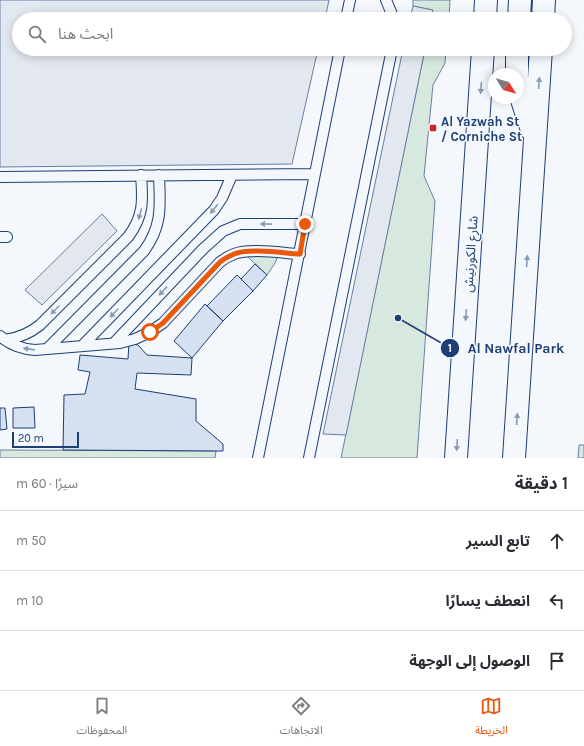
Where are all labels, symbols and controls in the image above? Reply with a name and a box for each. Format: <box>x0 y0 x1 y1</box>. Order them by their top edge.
search box <box>12 12 572 56</box>
icon: search <box>26 23 48 45</box>
text: ابحث هنا <box>58 25 113 43</box>
north arrow <box>488 68 524 104</box>
one-way arrow <box>535 77 542 89</box>
one-way arrow <box>477 82 484 94</box>
place label: Al Yazwah St / Corniche St <box>441 114 522 144</box>
marker: Al Yazwah St / Corniche St <box>428 123 438 133</box>
one-way arrow <box>209 203 218 214</box>
one-way arrow <box>137 208 143 220</box>
route end <box>296 215 314 233</box>
street label: شارع الكورنيش <box>460 215 484 293</box>
one-way arrow <box>259 221 272 227</box>
one-way arrow <box>524 254 530 267</box>
one-way arrow <box>158 286 168 296</box>
one-way arrow <box>50 305 60 315</box>
one-way arrow <box>109 308 119 318</box>
one-way arrow <box>462 309 469 321</box>
route start <box>141 323 159 341</box>
callout: Al Nawfal Park <box>440 335 572 361</box>
text: Al Nawfal Park <box>468 340 565 357</box>
text: 1 <box>448 341 452 355</box>
one-way arrow <box>23 346 35 352</box>
one-way arrow <box>513 413 520 425</box>
scale bar <box>12 430 79 449</box>
text: 20 m <box>18 432 44 445</box>
one-way arrow <box>453 439 460 451</box>
text: 1 دقيقة <box>515 473 568 493</box>
text: سيرًا · 60 m <box>16 476 78 491</box>
icon: ahead <box>546 530 568 552</box>
text: تابع السير <box>466 532 530 550</box>
text: 50 m <box>16 533 46 548</box>
icon: left <box>546 590 568 612</box>
text: انعطف يسارًا <box>446 592 530 610</box>
text: 10 m <box>16 593 43 608</box>
icon: arrive <box>546 650 568 672</box>
text: الوصول إلى الوجهة <box>409 652 530 670</box>
tab: المحفوظات <box>76 695 127 742</box>
tab: الاتجاهات <box>280 695 323 742</box>
tab: الخريطة <box>475 695 508 742</box>

